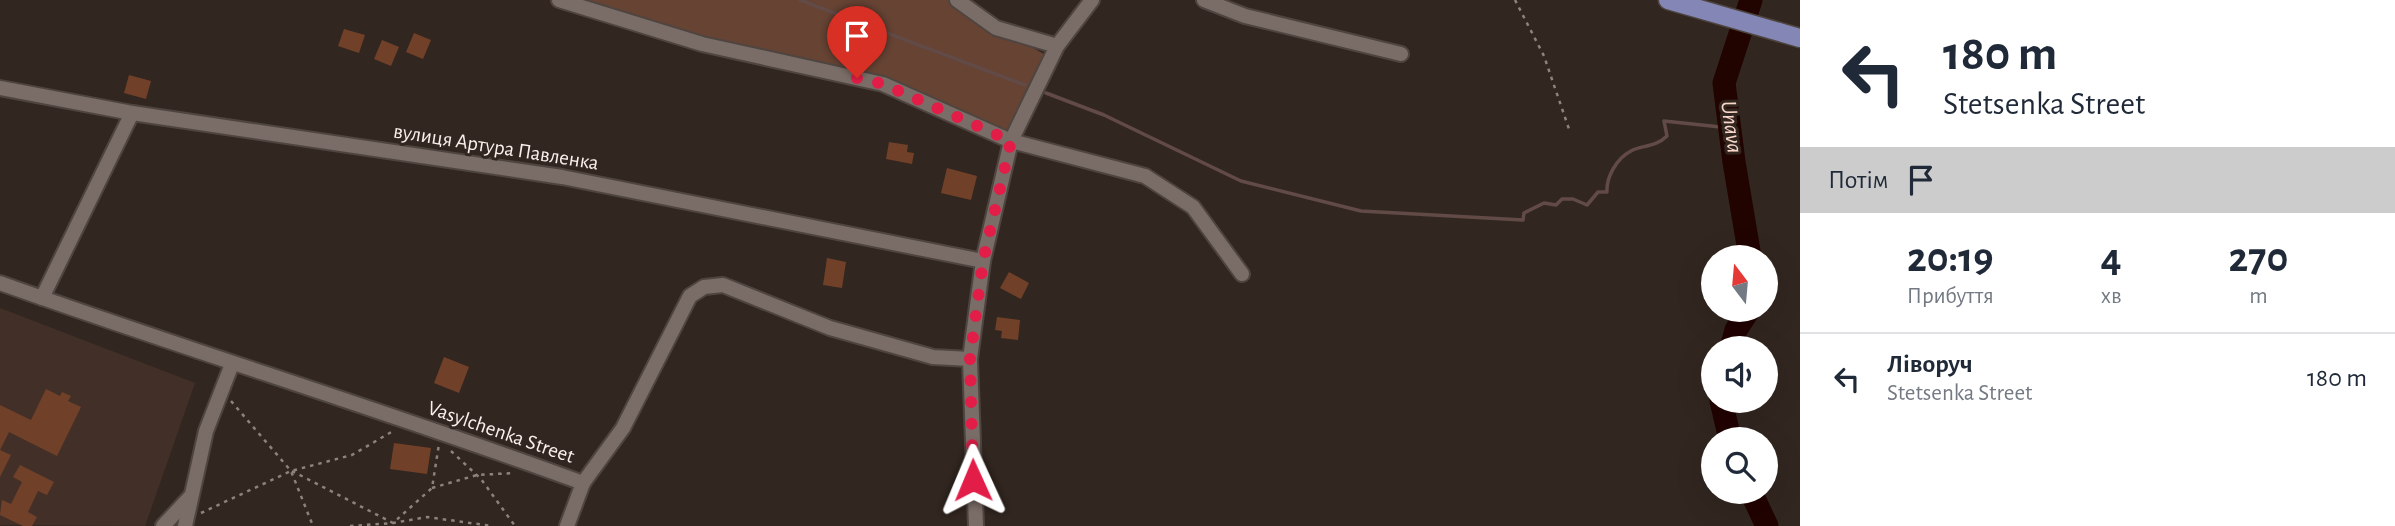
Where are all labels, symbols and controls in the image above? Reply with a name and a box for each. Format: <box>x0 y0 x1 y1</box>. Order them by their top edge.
pin <box>827 6 887 78</box>
icon: arrive <box>838 17 876 55</box>
icon: left <box>1828 28 1919 119</box>
text: 180 m <box>1943 30 2057 79</box>
text: Stetsenka Street <box>1943 88 2145 120</box>
water label: Unava <box>1716 99 1746 155</box>
street label: вулиця Артура Павленка <box>392 120 601 174</box>
icon: arrive <box>1902 161 1940 199</box>
text: Потім <box>1828 167 1888 193</box>
text: 20:19 <box>1907 237 1994 279</box>
text: 4 <box>2101 237 2122 279</box>
text: 270 <box>2228 237 2288 279</box>
north arrow <box>1701 245 1778 322</box>
map controls <box>1701 245 1778 504</box>
text: Прибуття <box>1907 285 1994 308</box>
text: хв <box>2101 285 2122 308</box>
text: m <box>2249 285 2268 308</box>
button: sound <box>1701 336 1778 413</box>
text: Ліворуч <box>1887 351 1973 377</box>
icon: left <box>1828 360 1866 398</box>
text: 180 m <box>2307 365 2367 391</box>
text: Stetsenka Street <box>1887 382 2032 405</box>
street label: Vasylchenka Street <box>425 397 577 467</box>
button: search <box>1701 427 1778 504</box>
position arrow <box>936 443 1010 517</box>

